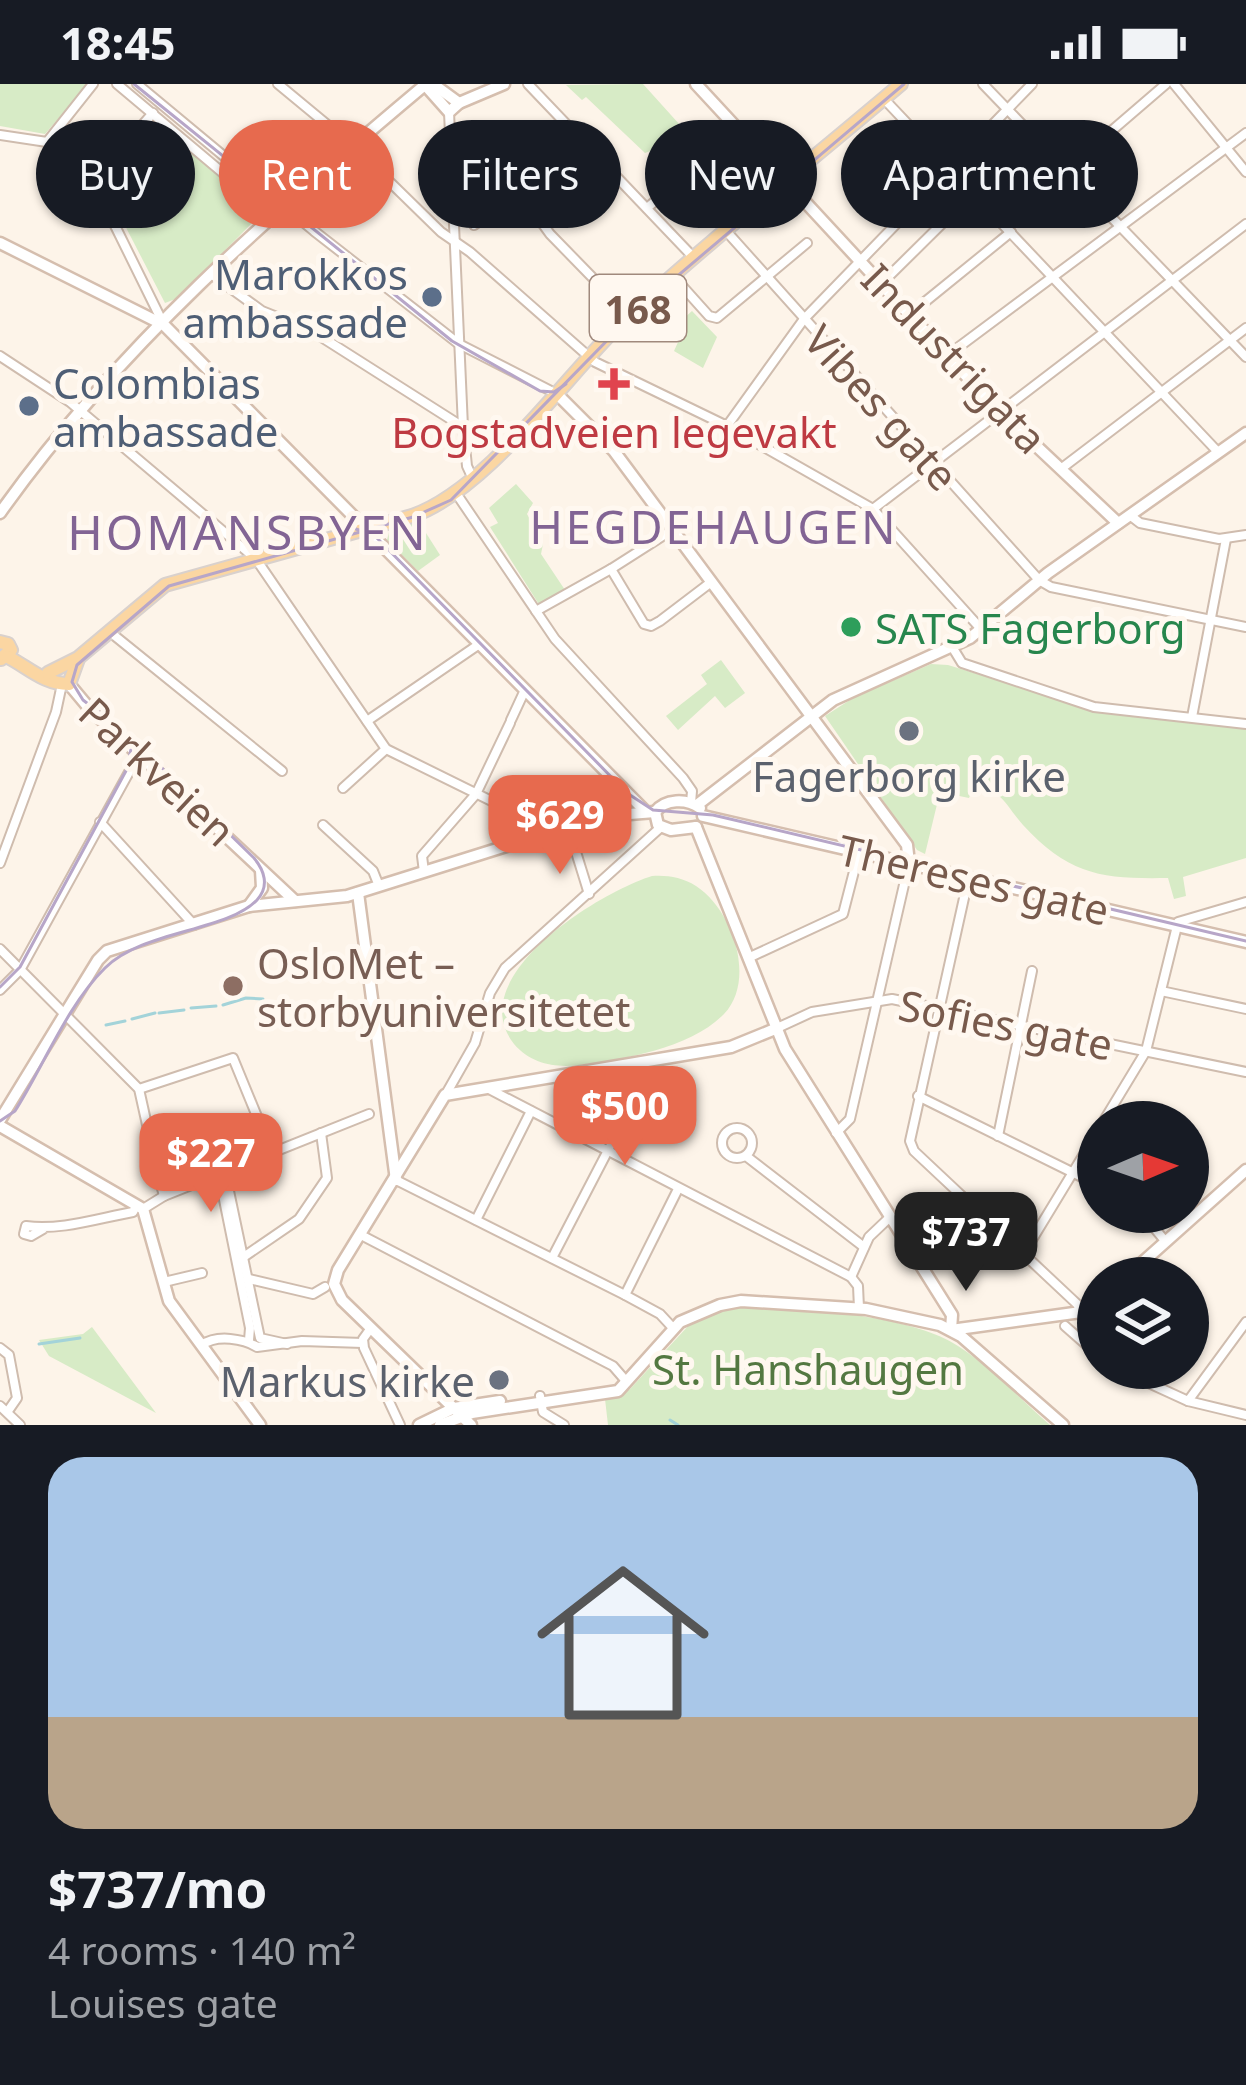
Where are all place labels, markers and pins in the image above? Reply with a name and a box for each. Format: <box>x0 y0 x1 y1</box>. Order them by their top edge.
place label: Marokkos ambassade <box>182 245 408 350</box>
marker: Marokkos ambassade <box>419 284 445 310</box>
place label: Colombias ambassade <box>53 354 279 459</box>
marker: Bogstadveien legevakt <box>598 368 630 400</box>
marker: Colombias ambassade <box>16 393 42 419</box>
place label: Bogstadveien legevakt <box>391 403 837 460</box>
place label: SATS Fagerborg <box>875 599 1186 656</box>
marker: SATS Fagerborg <box>838 614 864 640</box>
marker: Fagerborg kirke <box>896 718 922 744</box>
place label: Fagerborg kirke <box>752 747 1066 804</box>
pin: $629 <box>489 775 631 877</box>
place label: OsloMet – storbyuniversitetet <box>257 934 630 1039</box>
marker: OsloMet – storbyuniversitetet <box>220 973 246 999</box>
pin: $500 <box>554 1066 696 1168</box>
pin: $227 <box>140 1113 282 1215</box>
pin: $737 <box>895 1192 1037 1294</box>
place label: Markus kirke <box>220 1352 475 1409</box>
marker: Markus kirke <box>486 1367 512 1393</box>

